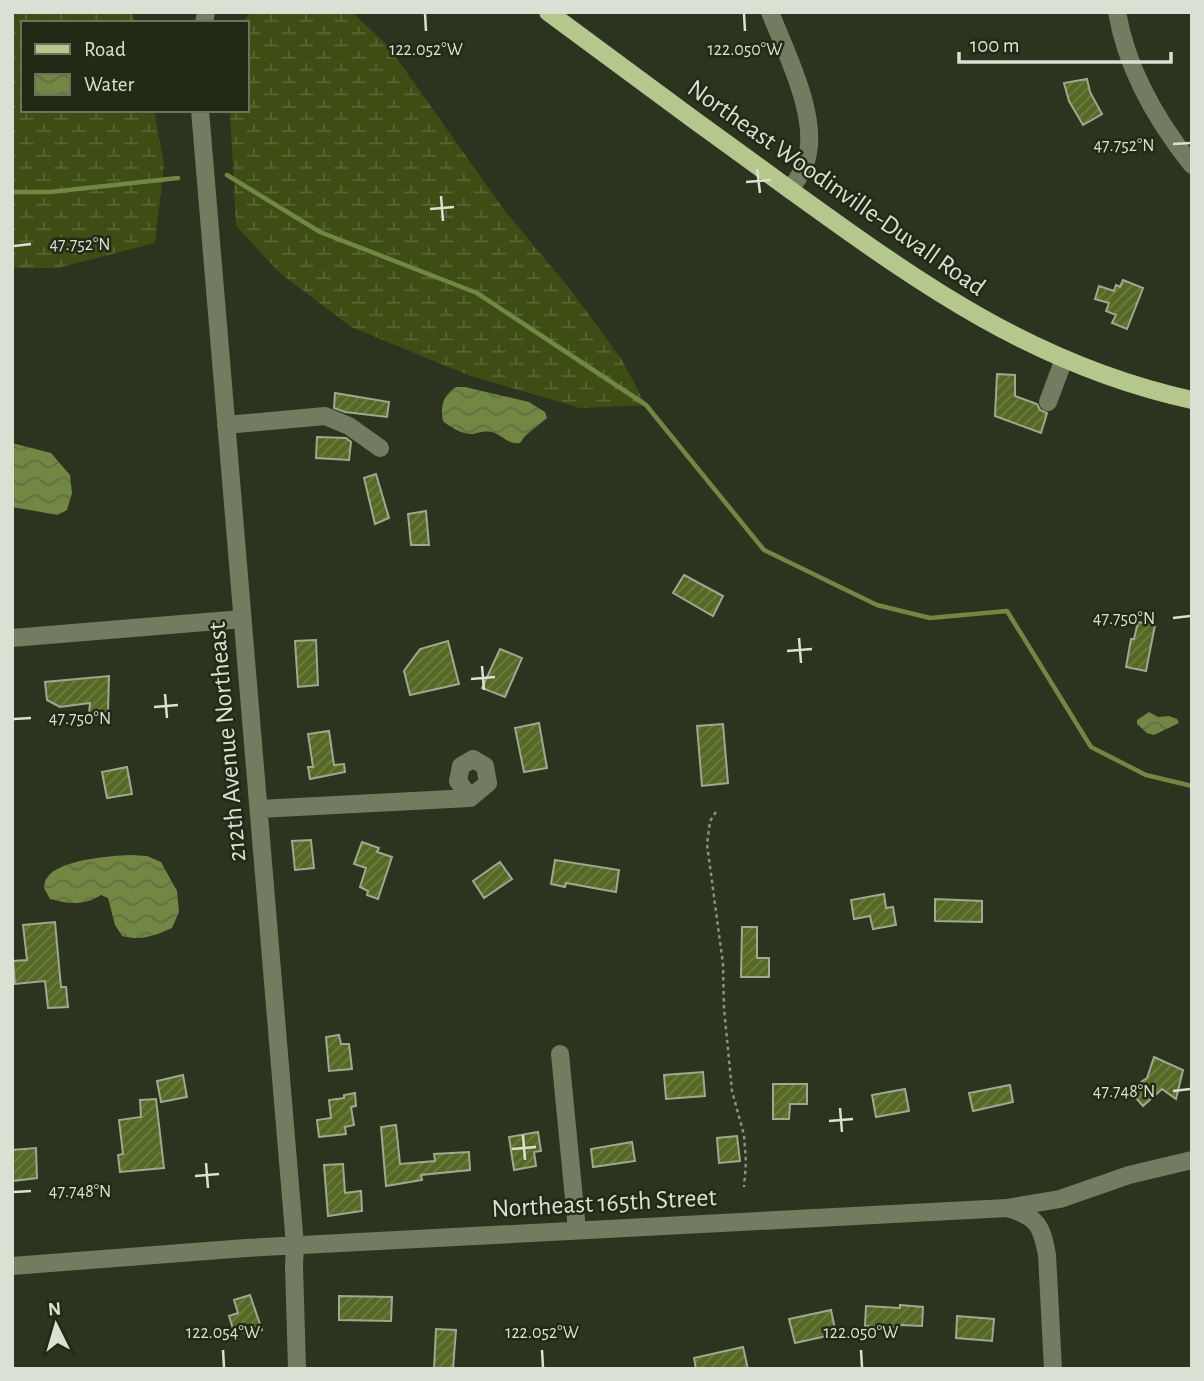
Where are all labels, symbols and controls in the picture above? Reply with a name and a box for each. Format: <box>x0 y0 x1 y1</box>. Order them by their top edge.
legend <box>21 21 248 112</box>
scale bar <box>959 21 1171 65</box>
text: 100 m <box>970 35 1020 56</box>
text: Road <box>84 39 126 60</box>
text: 122.052°W <box>389 41 463 59</box>
text: 122.050°W <box>708 41 782 59</box>
text: Water <box>84 74 134 95</box>
street label: Northeast Woodinville-Duvall Road <box>683 75 990 301</box>
text: 47.752°N <box>1093 137 1155 155</box>
text: 47.752°N <box>49 236 111 254</box>
text: 47.750°N <box>1093 610 1155 628</box>
street label: 212th Avenue Northeast <box>204 621 250 863</box>
text: 47.750°N <box>49 710 111 728</box>
text: 47.748°N <box>1093 1083 1155 1101</box>
text: 47.748°N <box>49 1183 111 1201</box>
street label: Northeast 165th Street <box>491 1184 717 1222</box>
north arrow <box>21 1290 91 1360</box>
text: N <box>47 1300 62 1320</box>
text: 122.054°W <box>186 1324 260 1342</box>
text: 122.052°W <box>505 1324 579 1342</box>
text: 122.050°W <box>824 1324 898 1342</box>

